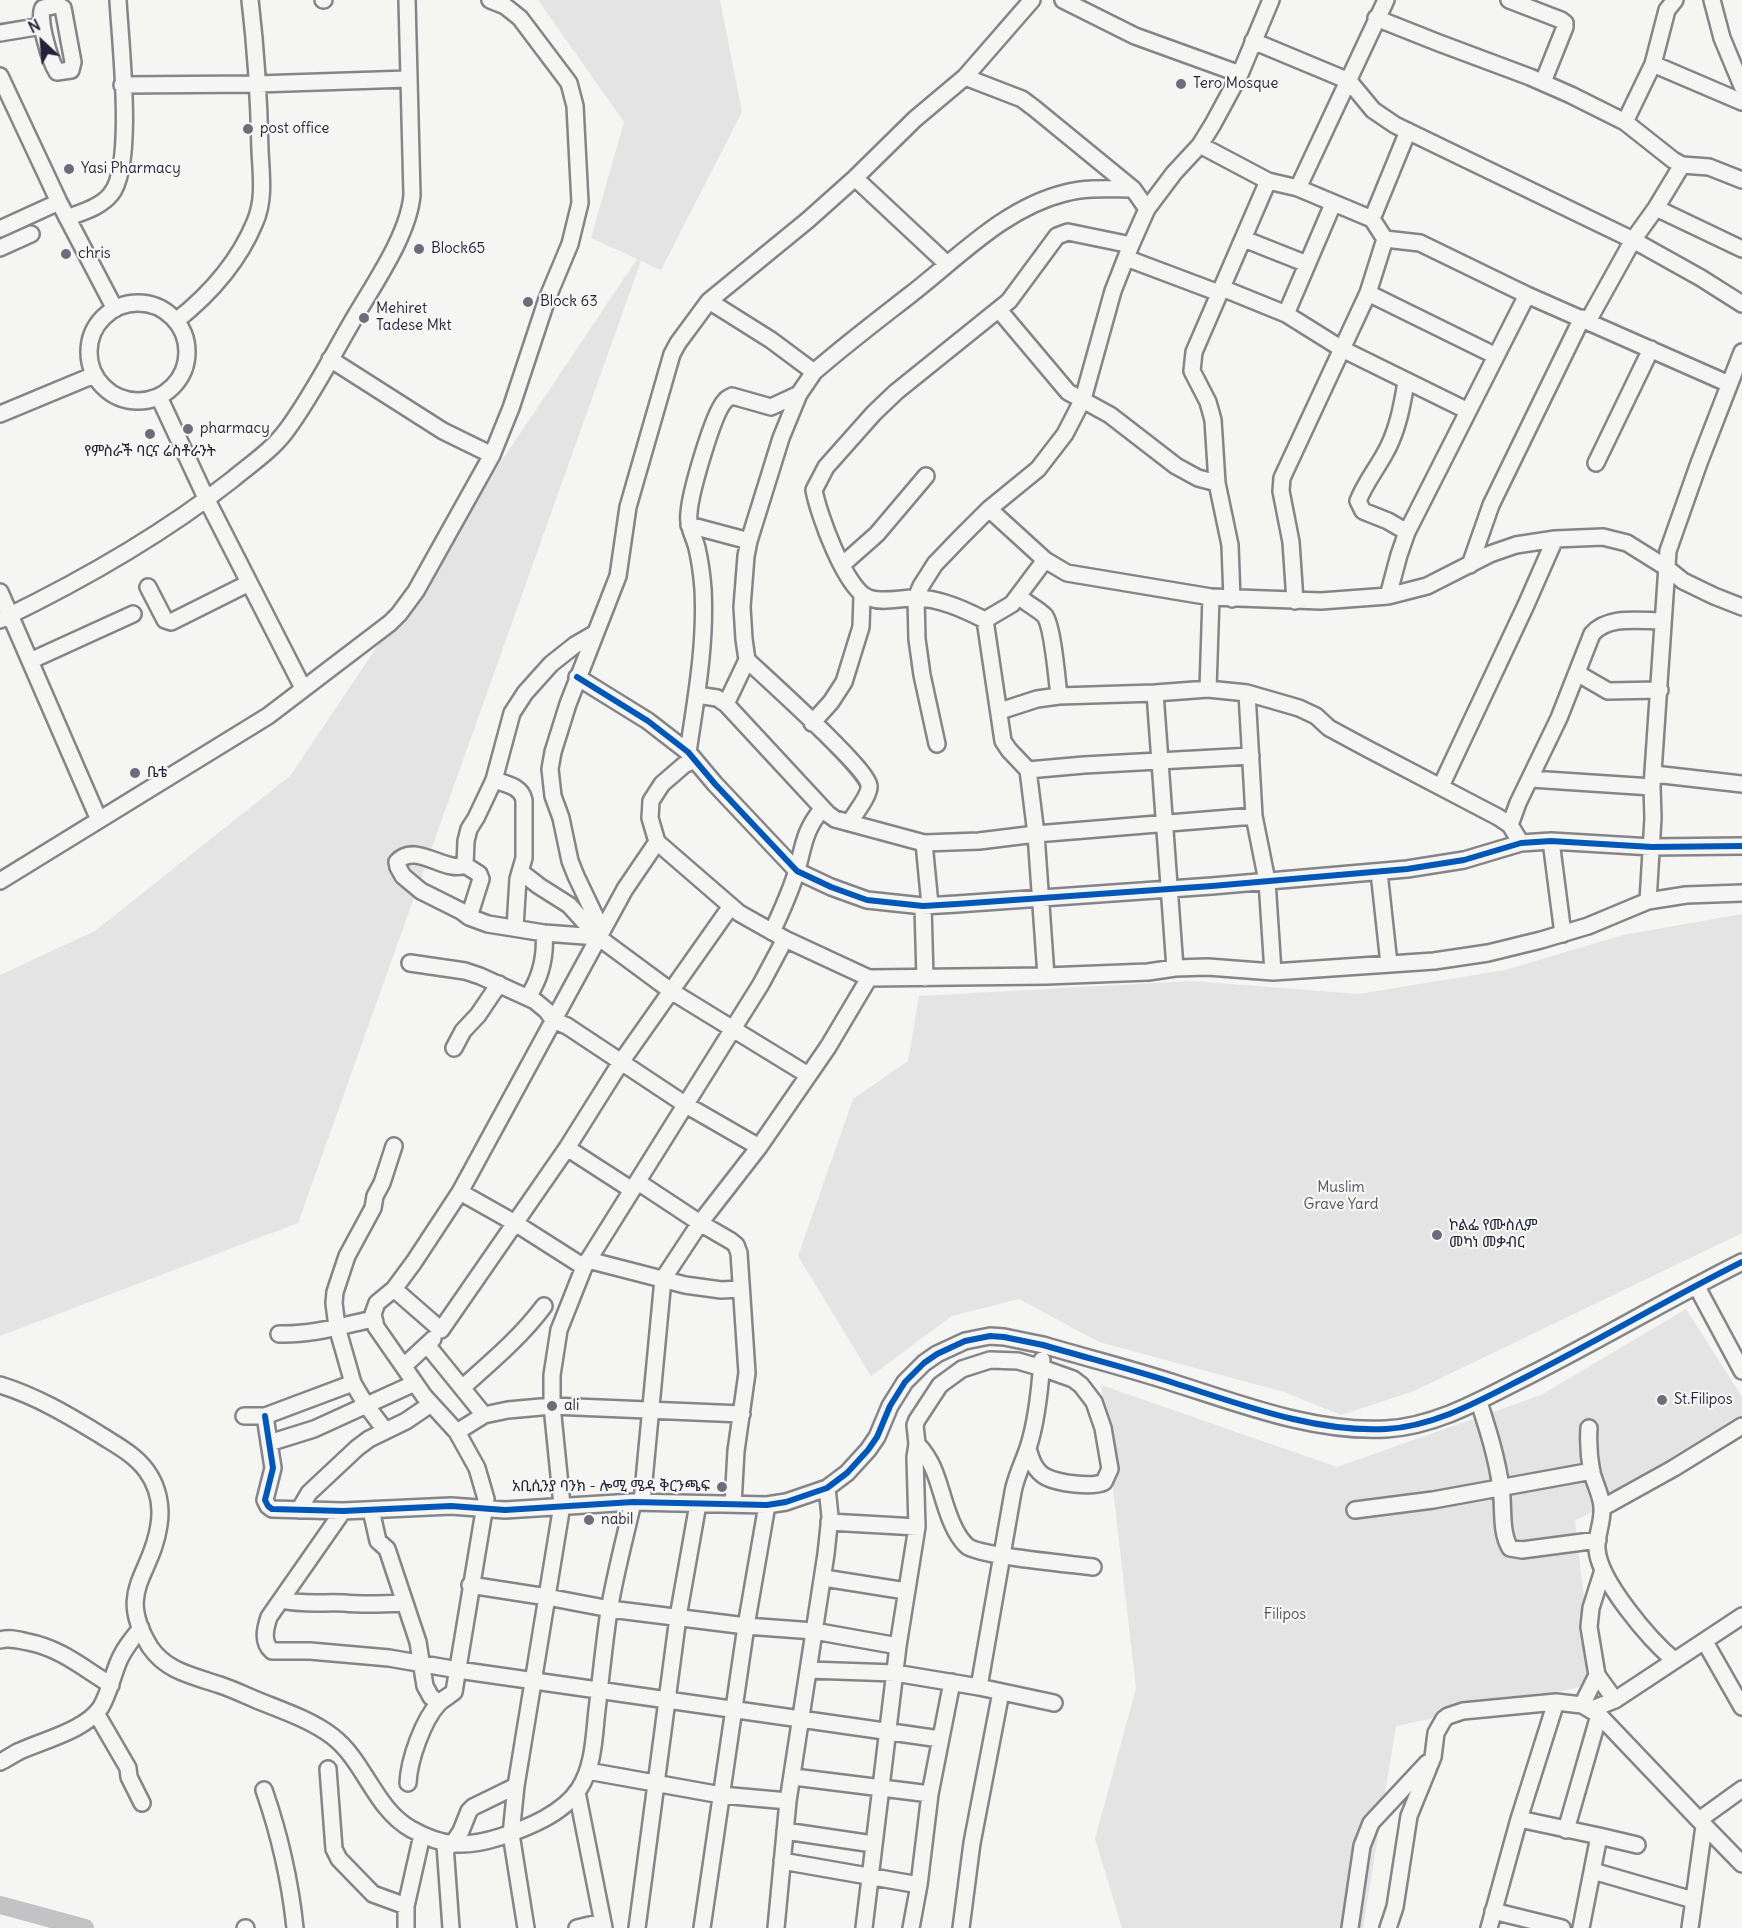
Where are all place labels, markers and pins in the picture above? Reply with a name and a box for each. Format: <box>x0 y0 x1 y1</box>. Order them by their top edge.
place label: Tero Mosque <box>1193 75 1278 93</box>
marker: Tero Mosque <box>1174 77 1188 91</box>
place label: post office <box>260 120 329 138</box>
marker: post office <box>241 122 255 136</box>
place label: Yasi Pharmacy <box>81 160 181 178</box>
marker: Yasi Pharmacy <box>62 162 76 176</box>
place label: Block65 <box>431 240 485 258</box>
marker: Block65 <box>412 242 426 256</box>
place label: chris <box>78 245 111 263</box>
marker: chris <box>59 247 73 261</box>
place label: Block 63 <box>540 293 598 311</box>
marker: Block 63 <box>521 295 535 309</box>
place label: Mehiret Tadese Mkt <box>376 300 451 335</box>
marker: Mehiret Tadese Mkt <box>357 311 371 325</box>
place label: pharmacy <box>200 420 270 438</box>
marker: pharmacy <box>181 422 195 436</box>
marker: የምስራች ባርና ሬስቶራንት <box>143 427 157 441</box>
place label: የምስራች ባርና ሬስቶራንት <box>84 443 216 461</box>
place label: ቤቴ <box>147 764 167 782</box>
marker: ቤቴ <box>128 766 142 780</box>
place label: ኮልፌ የሙስሊም መካነ መቃብር <box>1449 1217 1538 1252</box>
marker: ኮልፌ የሙስሊም መካነ መቃብር <box>1430 1228 1444 1242</box>
place label: St.Filipos <box>1674 1391 1733 1409</box>
marker: St.Filipos <box>1655 1393 1669 1407</box>
place label: ali <box>564 1397 579 1415</box>
marker: ali <box>545 1399 559 1413</box>
place label: አቢሲንያ ባንክ - ሎሚ ሜዳ ቅርንጫፍ <box>512 1478 710 1496</box>
marker: አቢሲንያ ባንክ - ሎሚ ሜዳ ቅርንጫፍ <box>715 1480 729 1494</box>
place label: nabil <box>601 1511 633 1529</box>
marker: nabil <box>582 1513 596 1527</box>

